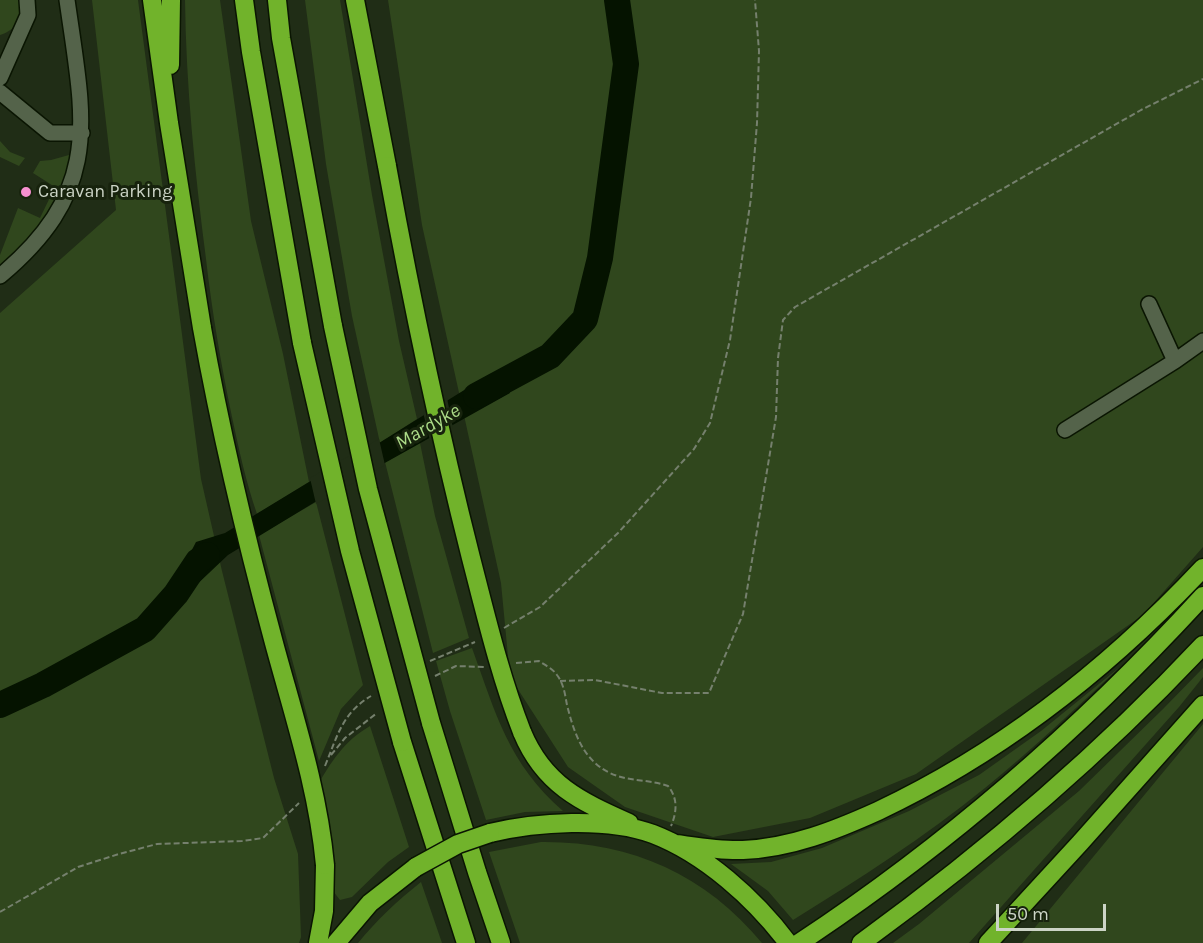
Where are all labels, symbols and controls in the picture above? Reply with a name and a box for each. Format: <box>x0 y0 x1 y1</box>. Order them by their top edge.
place label: Caravan Parking <box>38 181 172 203</box>
marker: Caravan Parking <box>19 185 33 199</box>
water label: Mardyke <box>391 399 465 455</box>
scale bar <box>999 892 1108 930</box>
text: 50 m <box>1007 903 1049 925</box>

